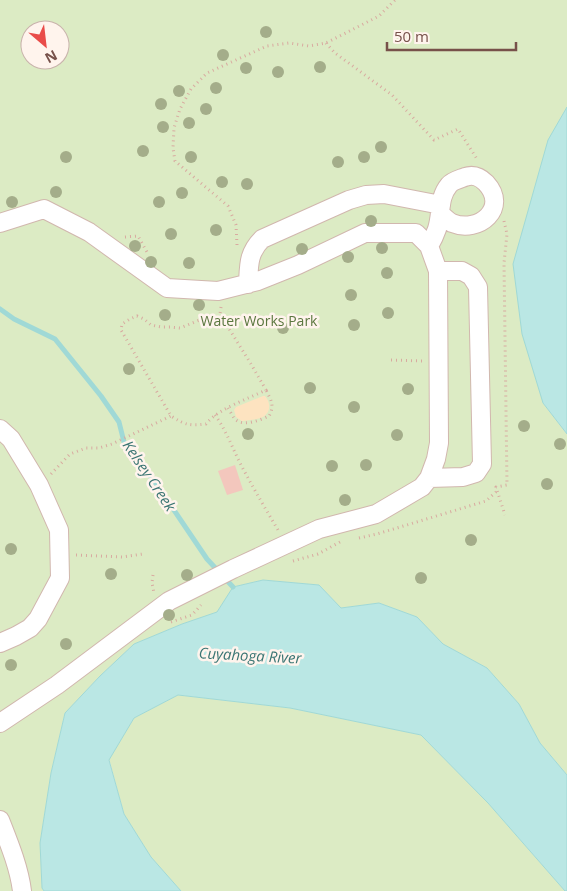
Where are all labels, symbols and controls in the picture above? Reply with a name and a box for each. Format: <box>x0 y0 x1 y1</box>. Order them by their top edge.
north arrow <box>20 20 70 70</box>
scale bar <box>387 20 516 52</box>
text: 50 m <box>394 26 429 46</box>
text: N <box>42 46 61 68</box>
park label: Water Works Park <box>201 311 318 330</box>
water label: Kelsey Creek <box>119 436 181 515</box>
water label: Cuyahoga River <box>198 642 303 668</box>

